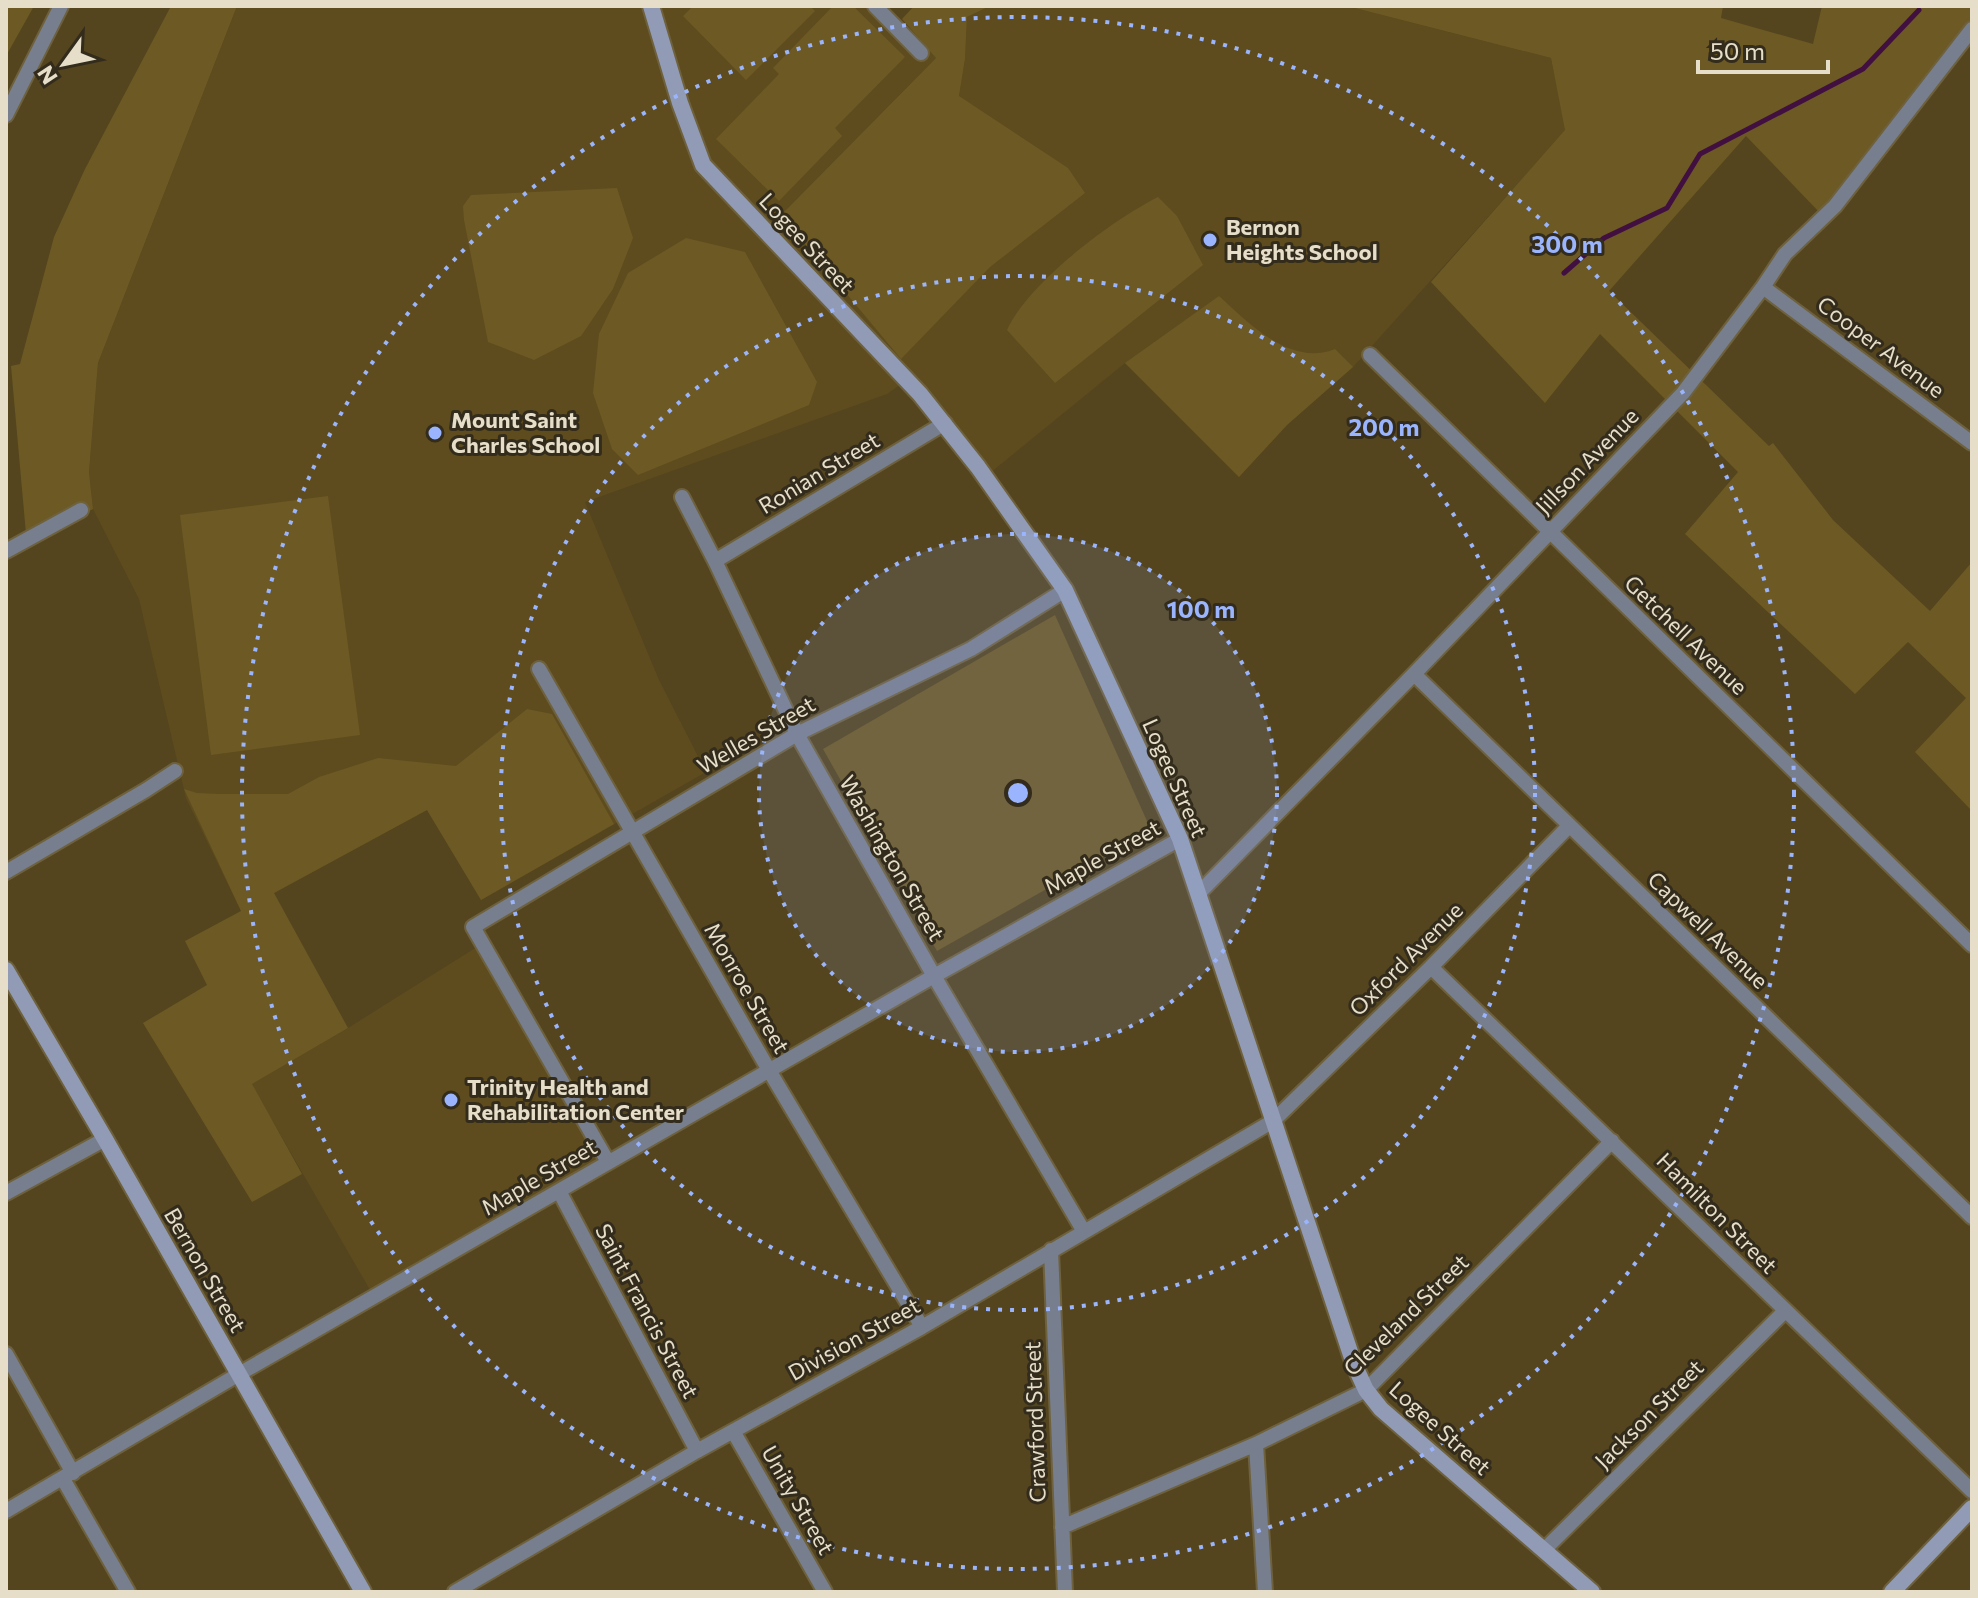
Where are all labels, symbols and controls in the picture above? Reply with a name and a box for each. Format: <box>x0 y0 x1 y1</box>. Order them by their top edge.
north arrow <box>24 24 104 104</box>
scale bar <box>1698 24 1828 74</box>
text: 50 m <box>1710 36 1765 65</box>
text: N <box>31 61 63 89</box>
street label: Logee Street <box>754 187 861 298</box>
place label: Bernon Heights School <box>1226 213 1378 265</box>
text: 300 m <box>1531 229 1603 258</box>
marker: Bernon Heights School <box>1201 231 1219 249</box>
street label: Cooper Avenue <box>1812 290 1950 403</box>
street label: Jillson Avenue <box>1530 402 1644 519</box>
place label: Mount Saint Charles School <box>451 406 600 458</box>
text: 200 m <box>1349 412 1419 441</box>
marker: Mount Saint Charles School <box>426 424 444 442</box>
street label: Ronian Street <box>754 426 884 519</box>
street label: Getchell Avenue <box>1619 569 1753 700</box>
text: 100 m <box>1167 594 1235 623</box>
street label: Welles Street <box>692 690 820 779</box>
street label: Logee Street <box>1137 714 1214 841</box>
street label: Washington Street <box>834 770 951 945</box>
centre of rings <box>1004 779 1032 807</box>
street label: Maple Street <box>1039 813 1165 900</box>
street label: Capwell Avenue <box>1643 865 1774 994</box>
street label: Oxford Avenue <box>1343 896 1468 1021</box>
street label: Monroe Street <box>699 918 796 1058</box>
place label: Trinity Health and Rehabilitation Center <box>467 1073 684 1125</box>
marker: Trinity Health and Rehabilitation Center <box>442 1091 460 1109</box>
street label: Maple Street <box>476 1133 601 1220</box>
street label: Hamilton Street <box>1651 1147 1783 1279</box>
street label: Bernon Street <box>159 1203 252 1337</box>
street label: Saint Francis Street <box>590 1219 705 1403</box>
street label: Cleveland Street <box>1338 1248 1474 1381</box>
street label: Division Street <box>783 1291 924 1386</box>
street label: Crawford Street <box>1018 1341 1051 1503</box>
street label: Jackson Street <box>1589 1354 1709 1474</box>
street label: Logee Street <box>1384 1375 1497 1480</box>
street label: Unity Street <box>756 1441 840 1559</box>

